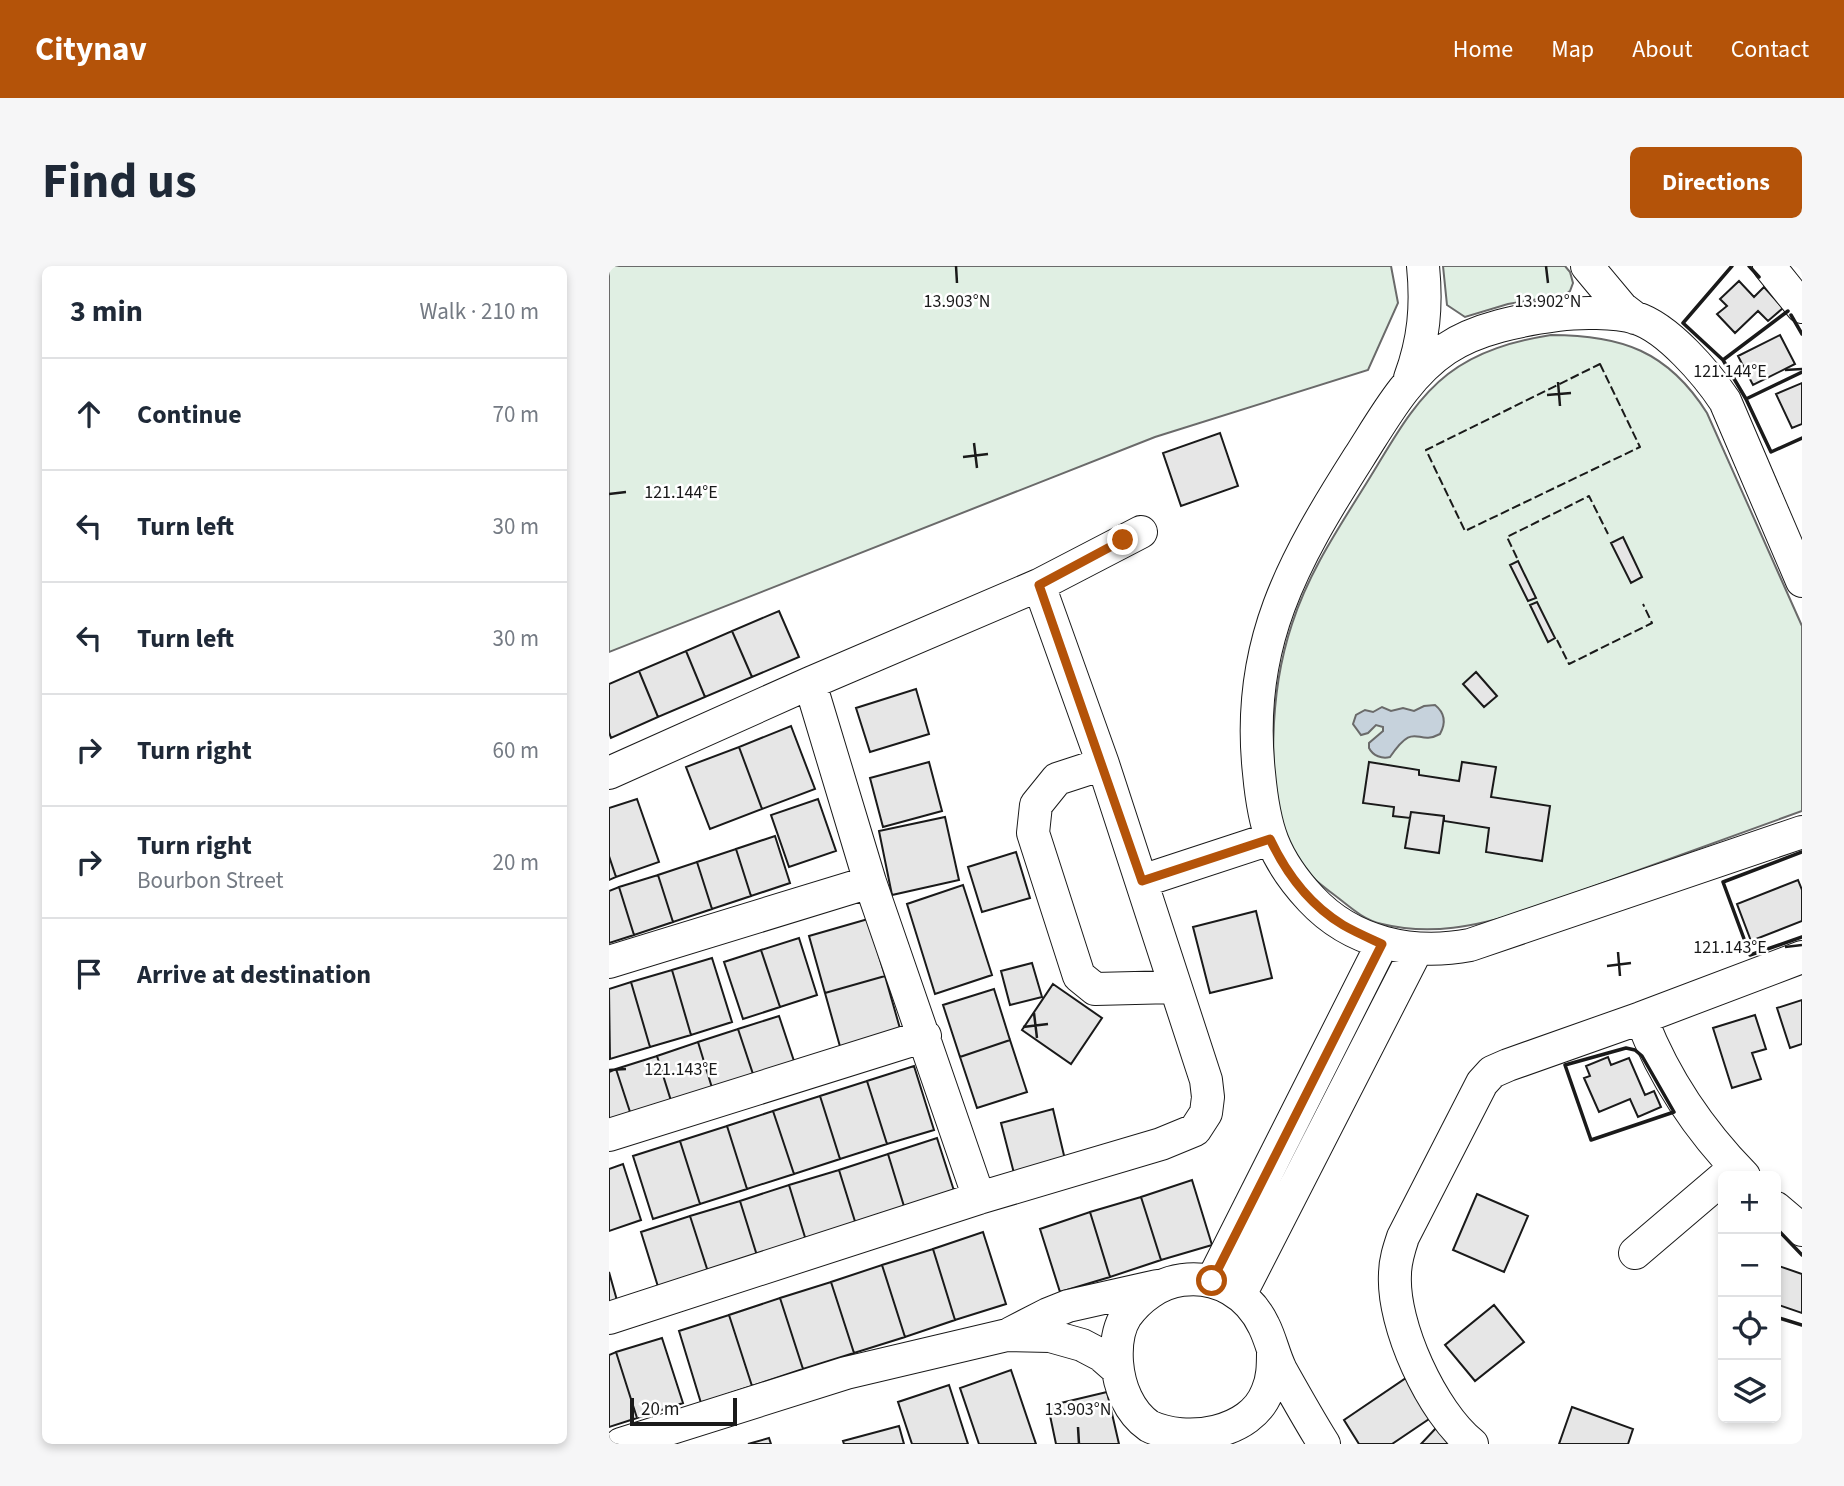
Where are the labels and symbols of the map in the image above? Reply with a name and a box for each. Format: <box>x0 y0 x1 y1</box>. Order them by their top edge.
text: 13.903°N <box>924 289 990 314</box>
text: 13.902°N <box>1515 289 1581 314</box>
text: 121.144°E <box>1693 359 1767 384</box>
text: 121.144°E <box>644 480 718 505</box>
route end <box>1107 524 1138 555</box>
text: 121.143°E <box>1693 935 1767 960</box>
text: 121.143°E <box>644 1057 718 1082</box>
route start <box>1196 1265 1227 1296</box>
scale bar <box>630 1395 737 1427</box>
text: 13.903°N <box>1045 1397 1111 1422</box>

